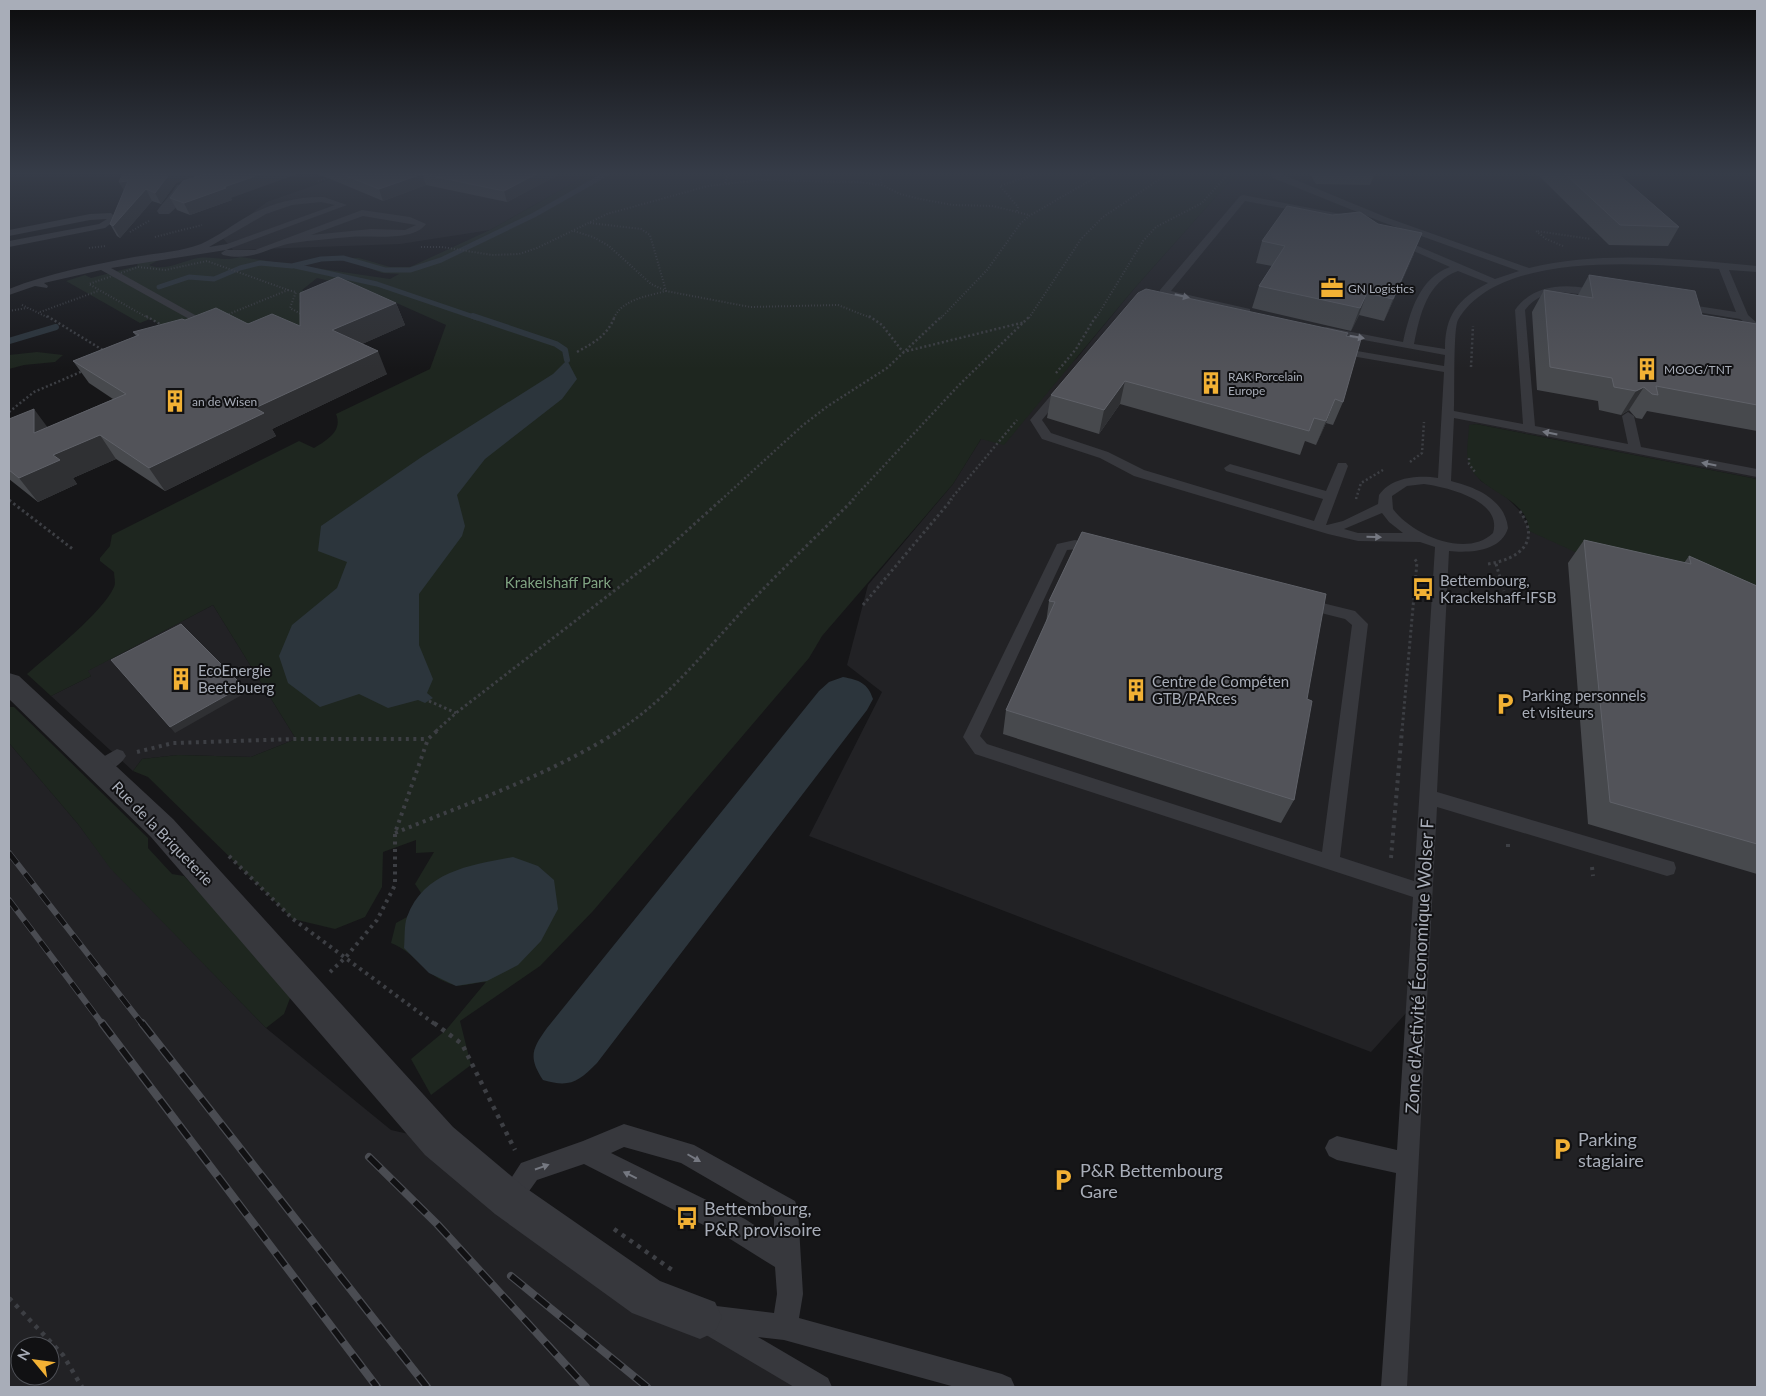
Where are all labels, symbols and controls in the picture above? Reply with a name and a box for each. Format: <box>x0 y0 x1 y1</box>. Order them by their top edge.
office icon: GN Logistics <box>1319 275 1345 301</box>
place label: GN Logistics <box>1348 281 1414 296</box>
one-way arrow <box>1174 292 1189 300</box>
one-way arrow <box>1350 333 1366 341</box>
building icon: MOOG/TNT <box>1634 356 1660 382</box>
place label: MOOG/TNT <box>1664 362 1732 377</box>
place label: RAK Porcelain Europe <box>1228 369 1303 398</box>
building icon: RAK Porcelain Europe <box>1198 370 1224 396</box>
building icon: an de Wisen <box>162 388 188 414</box>
place label: an de Wisen <box>192 394 257 409</box>
one-way arrow <box>1542 428 1558 436</box>
one-way arrow <box>1702 460 1717 468</box>
one-way arrow <box>1366 533 1382 541</box>
place label: Bettembourg, Krackelshaff-IFSB <box>1440 571 1556 606</box>
park label: Krakelshaff Park <box>505 573 612 591</box>
bus stop icon: Bettembourg, Krackelshaff-IFSB <box>1410 576 1436 602</box>
place label: EcoEnergie Beetebuerg <box>198 661 275 696</box>
building icon: EcoEnergie Beetebuerg <box>168 666 194 692</box>
place label: Centre de Compéten GTB/PARces <box>1152 672 1289 707</box>
building icon: Centre de Compéten GTB/PARces <box>1123 677 1149 703</box>
place label: Parking personnels et visiteurs <box>1522 686 1646 721</box>
parking icon: Parking personnels et visiteurs <box>1492 691 1518 717</box>
street label: Rue de la Briqueterie <box>109 777 217 889</box>
street label: Zone d'Activité Économique Wolser F <box>1400 818 1438 1114</box>
place label: Parking stagiaire <box>1578 1128 1644 1171</box>
parking icon: Parking stagiaire <box>1549 1136 1575 1162</box>
one-way arrow <box>688 1154 701 1163</box>
place label: P&R Bettembourg Gare <box>1080 1159 1223 1202</box>
one-way arrow <box>535 1163 550 1171</box>
parking icon: P&R Bettembourg Gare <box>1050 1167 1076 1193</box>
one-way arrow <box>623 1171 637 1179</box>
place label: Bettembourg, P&R provisoire <box>704 1197 821 1240</box>
bus stop icon: Bettembourg, P&R provisoire <box>674 1205 700 1231</box>
north arrow <box>10 1336 60 1386</box>
text: N <box>13 1346 33 1363</box>

